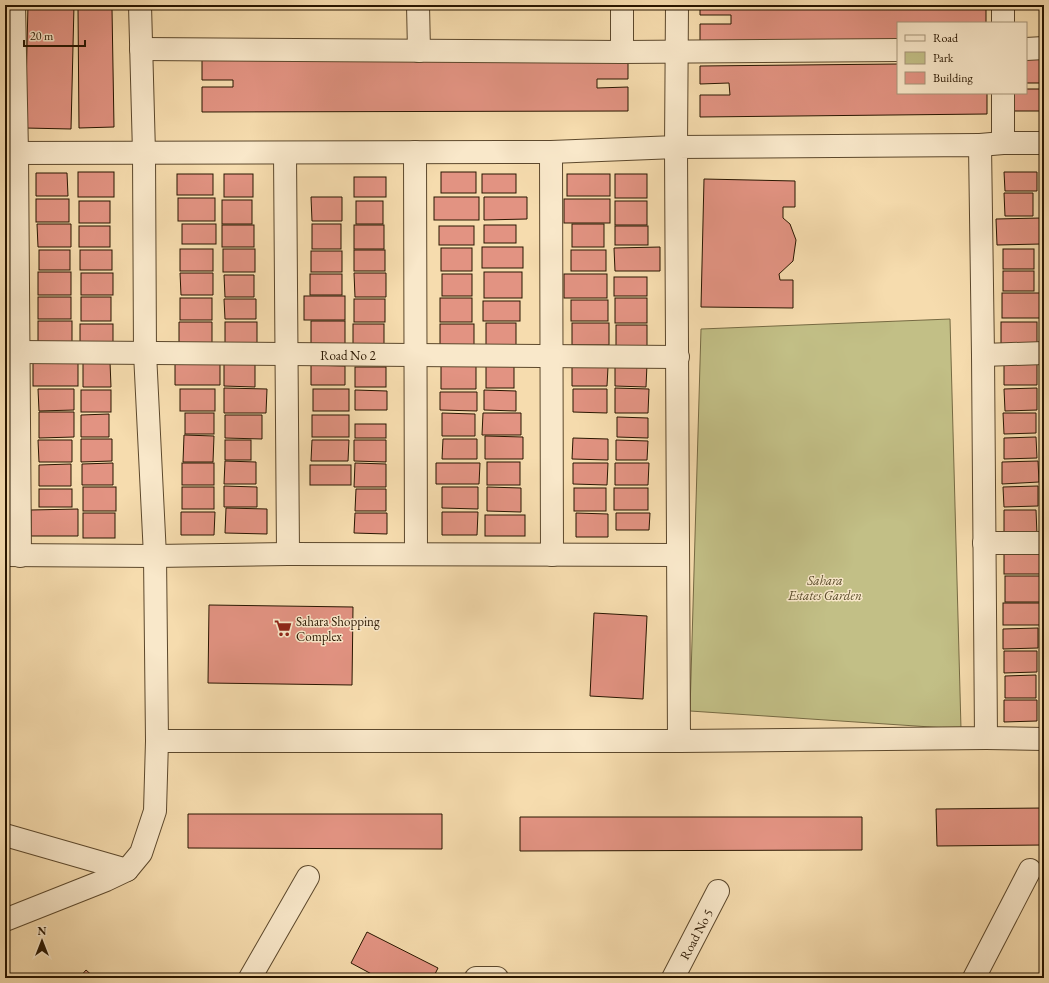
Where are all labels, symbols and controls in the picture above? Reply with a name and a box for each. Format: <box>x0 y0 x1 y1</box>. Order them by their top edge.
scale bar <box>24 22 85 48</box>
legend <box>897 22 1027 94</box>
text: 20 m <box>30 28 54 44</box>
text: Road <box>933 30 959 46</box>
text: Park <box>933 50 954 66</box>
text: Building <box>933 70 974 86</box>
street label: Road No 2 <box>320 347 376 364</box>
park label: Sahara Estates Garden <box>787 572 862 604</box>
place label: Sahara Shopping Complex <box>296 613 380 645</box>
supermarket icon: Sahara Shopping Complex <box>273 618 293 638</box>
street label: Road No 5 <box>676 906 717 963</box>
north arrow <box>22 921 62 961</box>
text: N <box>38 924 47 938</box>

